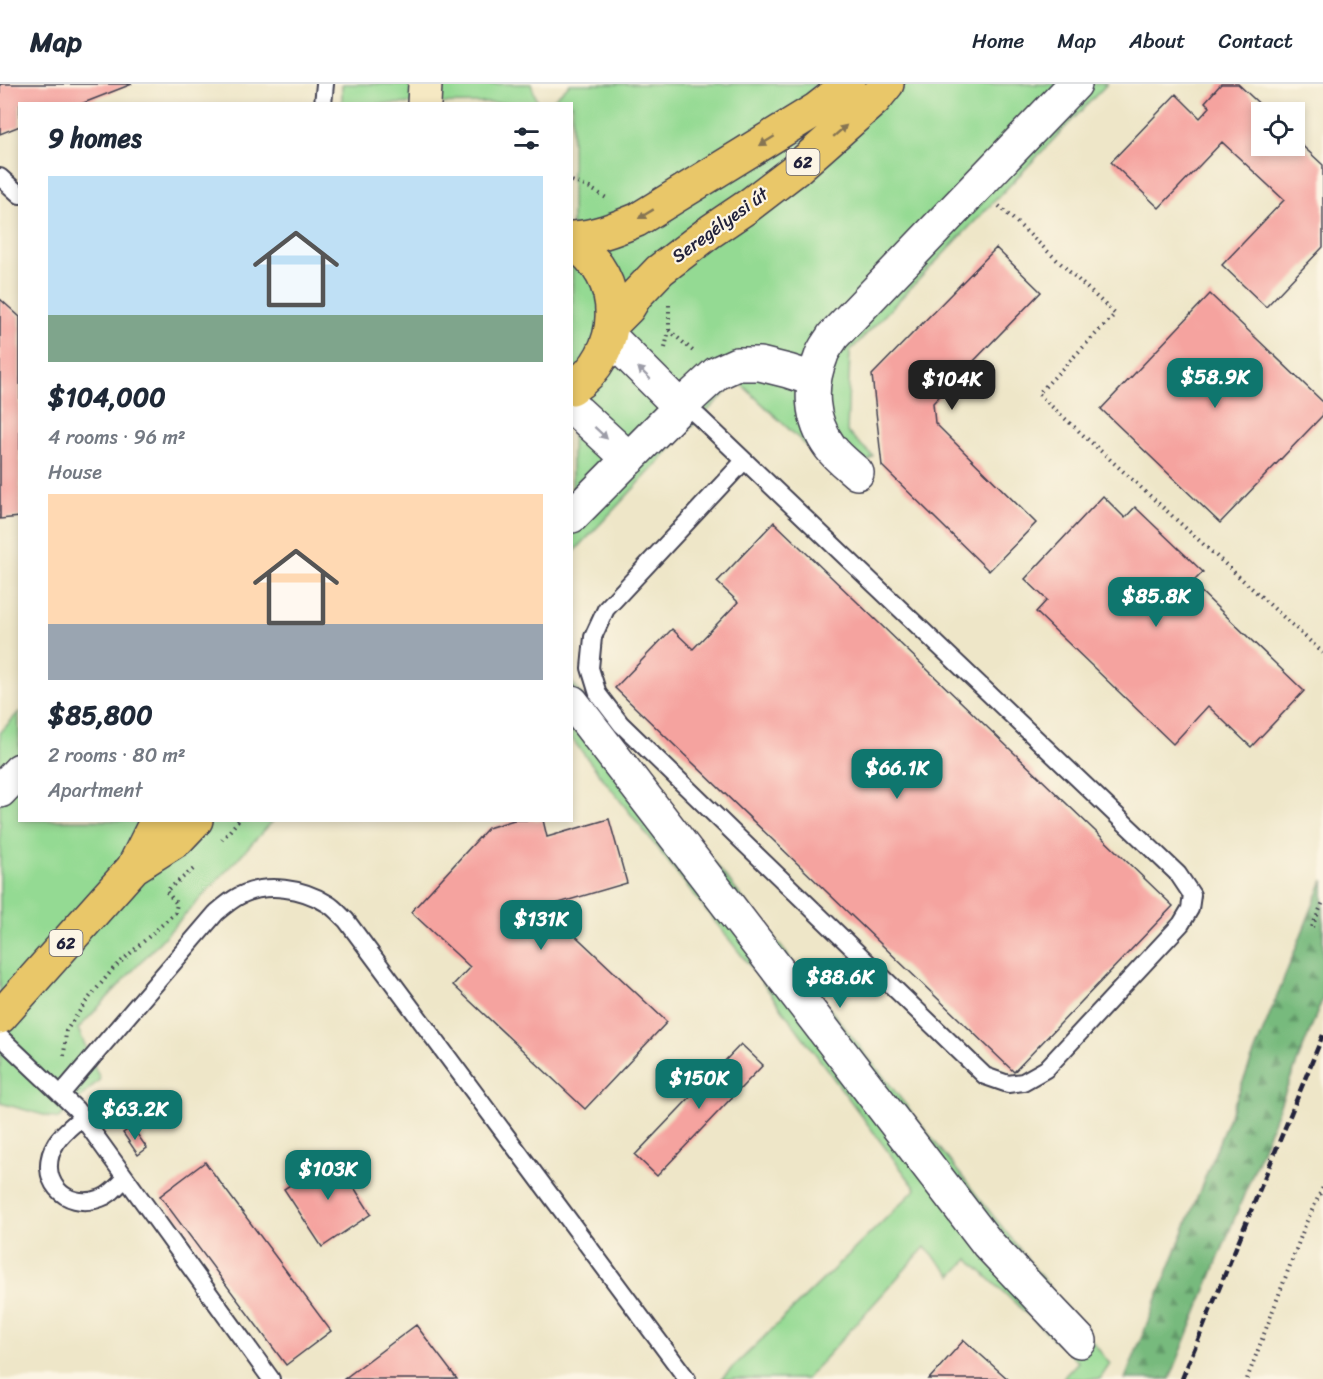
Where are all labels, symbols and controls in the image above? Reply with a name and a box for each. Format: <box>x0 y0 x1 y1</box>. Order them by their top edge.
text: Map <box>30 17 82 66</box>
text: Home <box>972 22 1024 60</box>
text: Map <box>1057 22 1096 60</box>
text: About <box>1129 22 1186 60</box>
text: Contact <box>1219 22 1293 60</box>
map controls <box>1251 102 1305 156</box>
button: locate <box>1251 102 1305 156</box>
text: 9 homes <box>48 115 142 161</box>
icon: filters <box>510 122 543 155</box>
one-way arrow <box>832 125 847 138</box>
one-way arrow <box>759 135 775 146</box>
road number: 62 <box>786 149 820 175</box>
street label: Seregélyesi út <box>665 178 776 271</box>
one-way arrow <box>638 209 654 220</box>
icon: home <box>242 215 350 323</box>
pin: $58.9K <box>1166 358 1264 409</box>
pin: $104K <box>910 360 994 411</box>
text: $58.9K <box>1181 360 1249 395</box>
text: $104K <box>922 362 982 397</box>
one-way arrow <box>638 366 652 380</box>
text: $104,000 <box>48 374 166 420</box>
text: 4 rooms · 96 m² <box>48 420 186 455</box>
one-way arrow <box>593 426 607 440</box>
text: House <box>48 455 102 490</box>
icon: home <box>242 533 350 641</box>
pin: $85.8K <box>1107 577 1205 628</box>
text: $85.8K <box>1122 579 1190 614</box>
text: $85,800 <box>48 692 153 738</box>
text: 2 rooms · 80 m² <box>48 738 186 773</box>
pin: $66.1K <box>848 749 946 800</box>
text: $66.1K <box>866 751 928 786</box>
text: Apartment <box>48 773 142 808</box>
pin: $131K <box>499 900 583 951</box>
text: $131K <box>514 902 568 937</box>
road number: 62 <box>50 930 82 956</box>
pin: $88.6K <box>791 958 889 1009</box>
text: $88.6K <box>806 960 874 995</box>
pin: $150K <box>657 1059 741 1110</box>
text: $150K <box>669 1061 729 1096</box>
pin: $63.2K <box>86 1090 184 1141</box>
text: $63.2K <box>102 1092 168 1127</box>
pin: $103K <box>286 1150 370 1201</box>
text: $103K <box>299 1152 357 1187</box>

